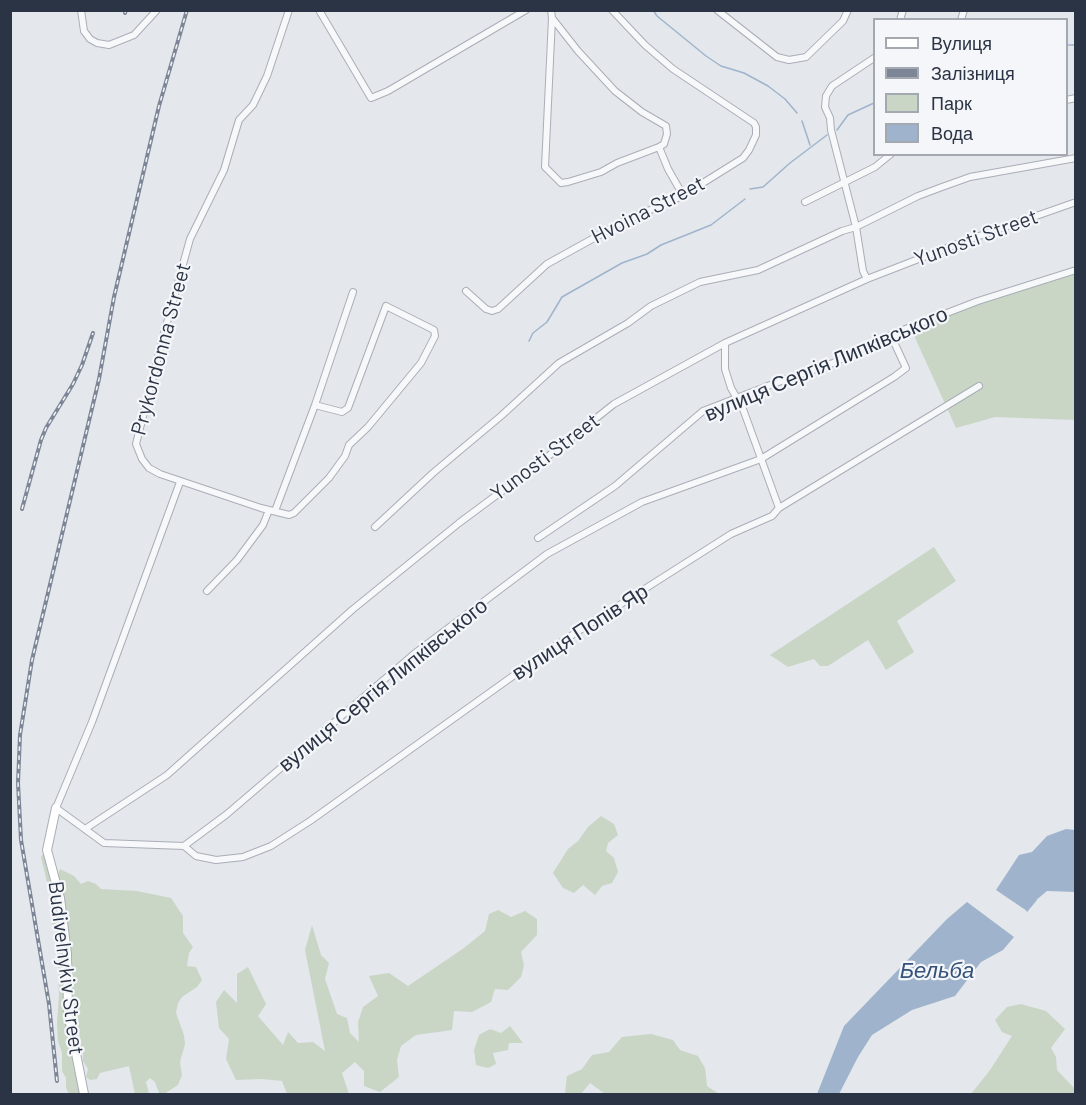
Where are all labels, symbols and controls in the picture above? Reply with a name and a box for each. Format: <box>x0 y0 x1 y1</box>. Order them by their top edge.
legend <box>873 18 1068 156</box>
text: Вулиця <box>931 32 992 54</box>
text: Залізниця <box>931 62 1015 84</box>
text: Парк <box>931 92 972 114</box>
text: Вода <box>931 122 973 144</box>
street label: Hvoina Street <box>587 171 709 249</box>
street label: Yunosti Street <box>911 204 1041 272</box>
street label: Prykordonna Street <box>126 260 196 438</box>
street label: вулиця Сергія Липківського <box>701 301 951 427</box>
street label: Yunosti Street <box>486 408 604 506</box>
street label: вулиця Попів Яр <box>507 579 653 685</box>
street label: вулиця Сергія Липківського <box>273 593 493 777</box>
street label: Budivelnykiv Street <box>43 880 89 1056</box>
water label: Бельба <box>900 958 974 984</box>

